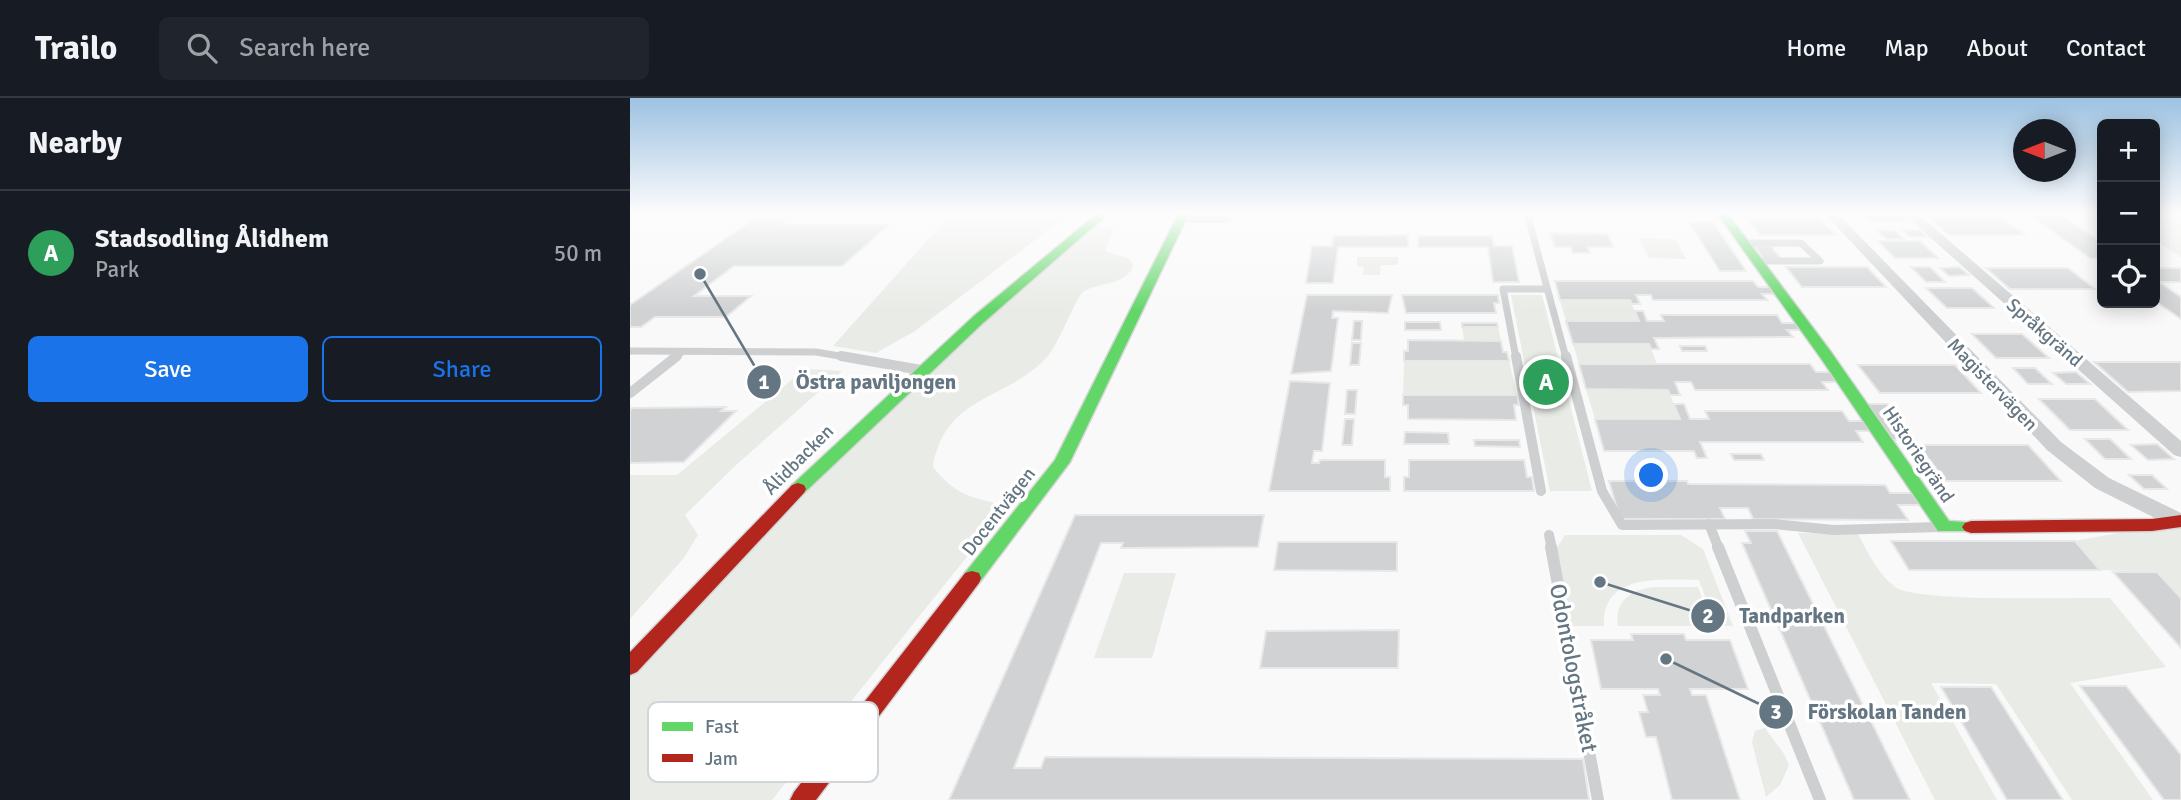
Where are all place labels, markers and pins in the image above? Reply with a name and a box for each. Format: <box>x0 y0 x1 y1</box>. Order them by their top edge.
pin: A <box>1523 356 1569 408</box>
callout: Östra paviljongen <box>746 361 970 403</box>
callout: Tandparken <box>1690 595 1859 637</box>
callout: Förskolan Tanden <box>1759 691 1981 733</box>

